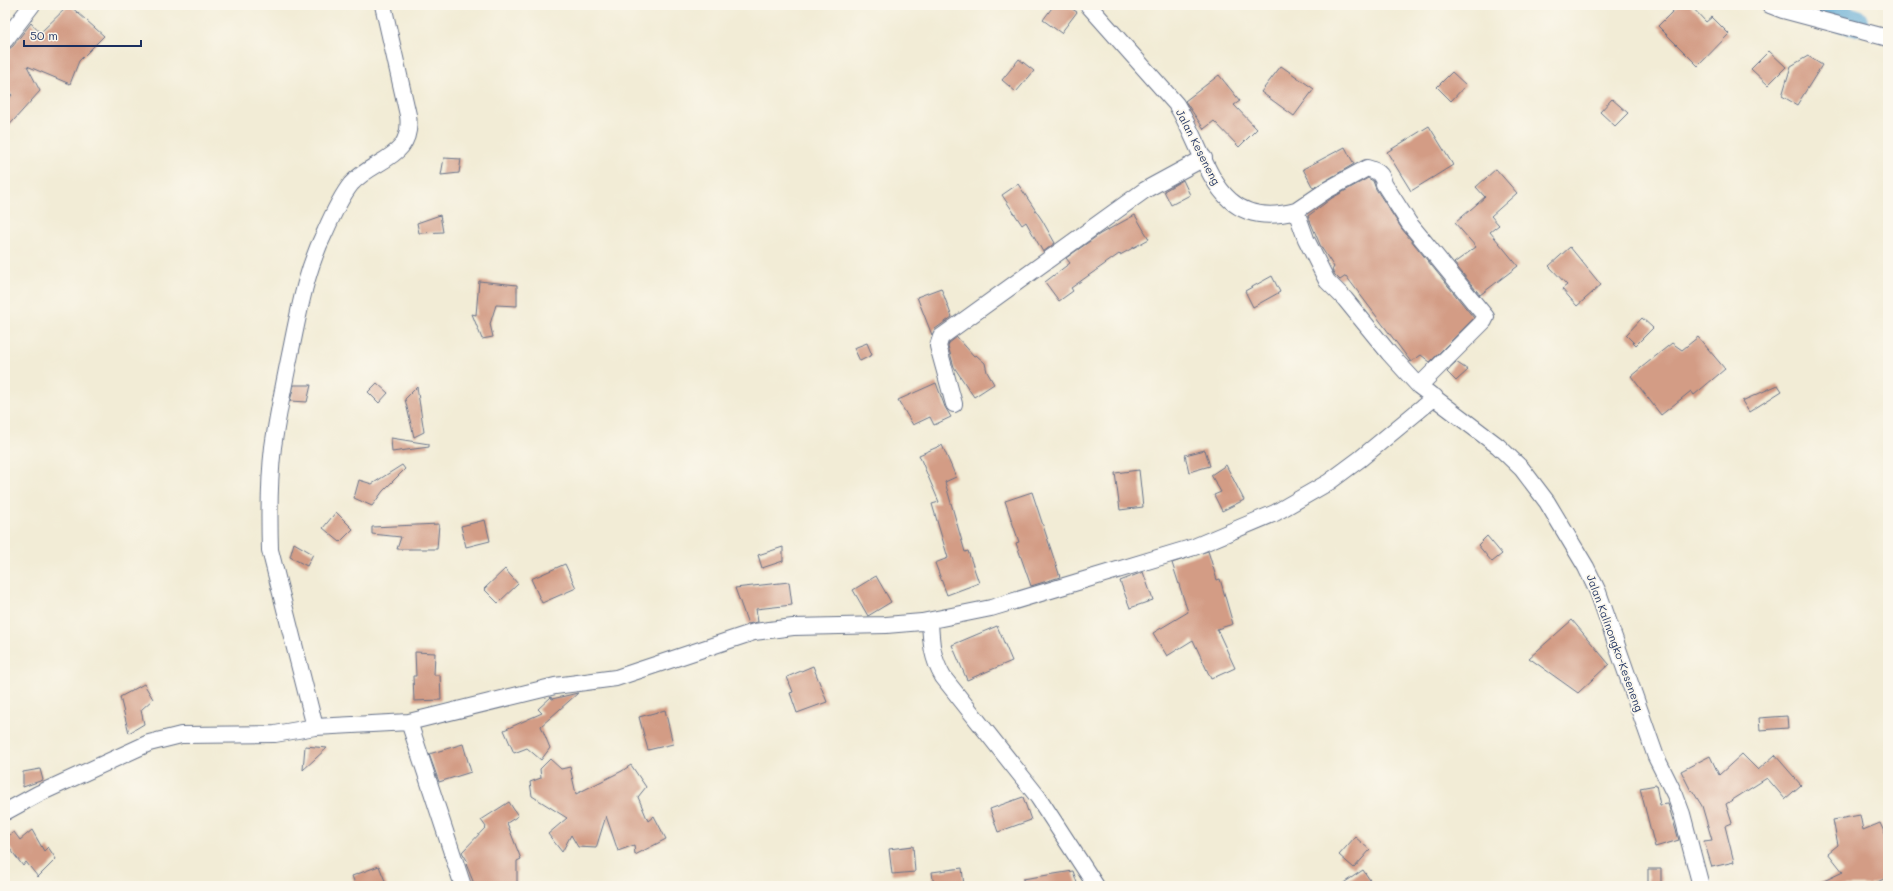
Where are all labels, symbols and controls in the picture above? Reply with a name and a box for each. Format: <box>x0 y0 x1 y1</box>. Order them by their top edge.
scale bar <box>24 22 141 48</box>
text: 50 m <box>30 27 58 43</box>
street label: Jalan Keseneng <box>1173 106 1224 187</box>
street label: Jalan Kalinongko-Keseneng <box>1584 572 1647 713</box>

